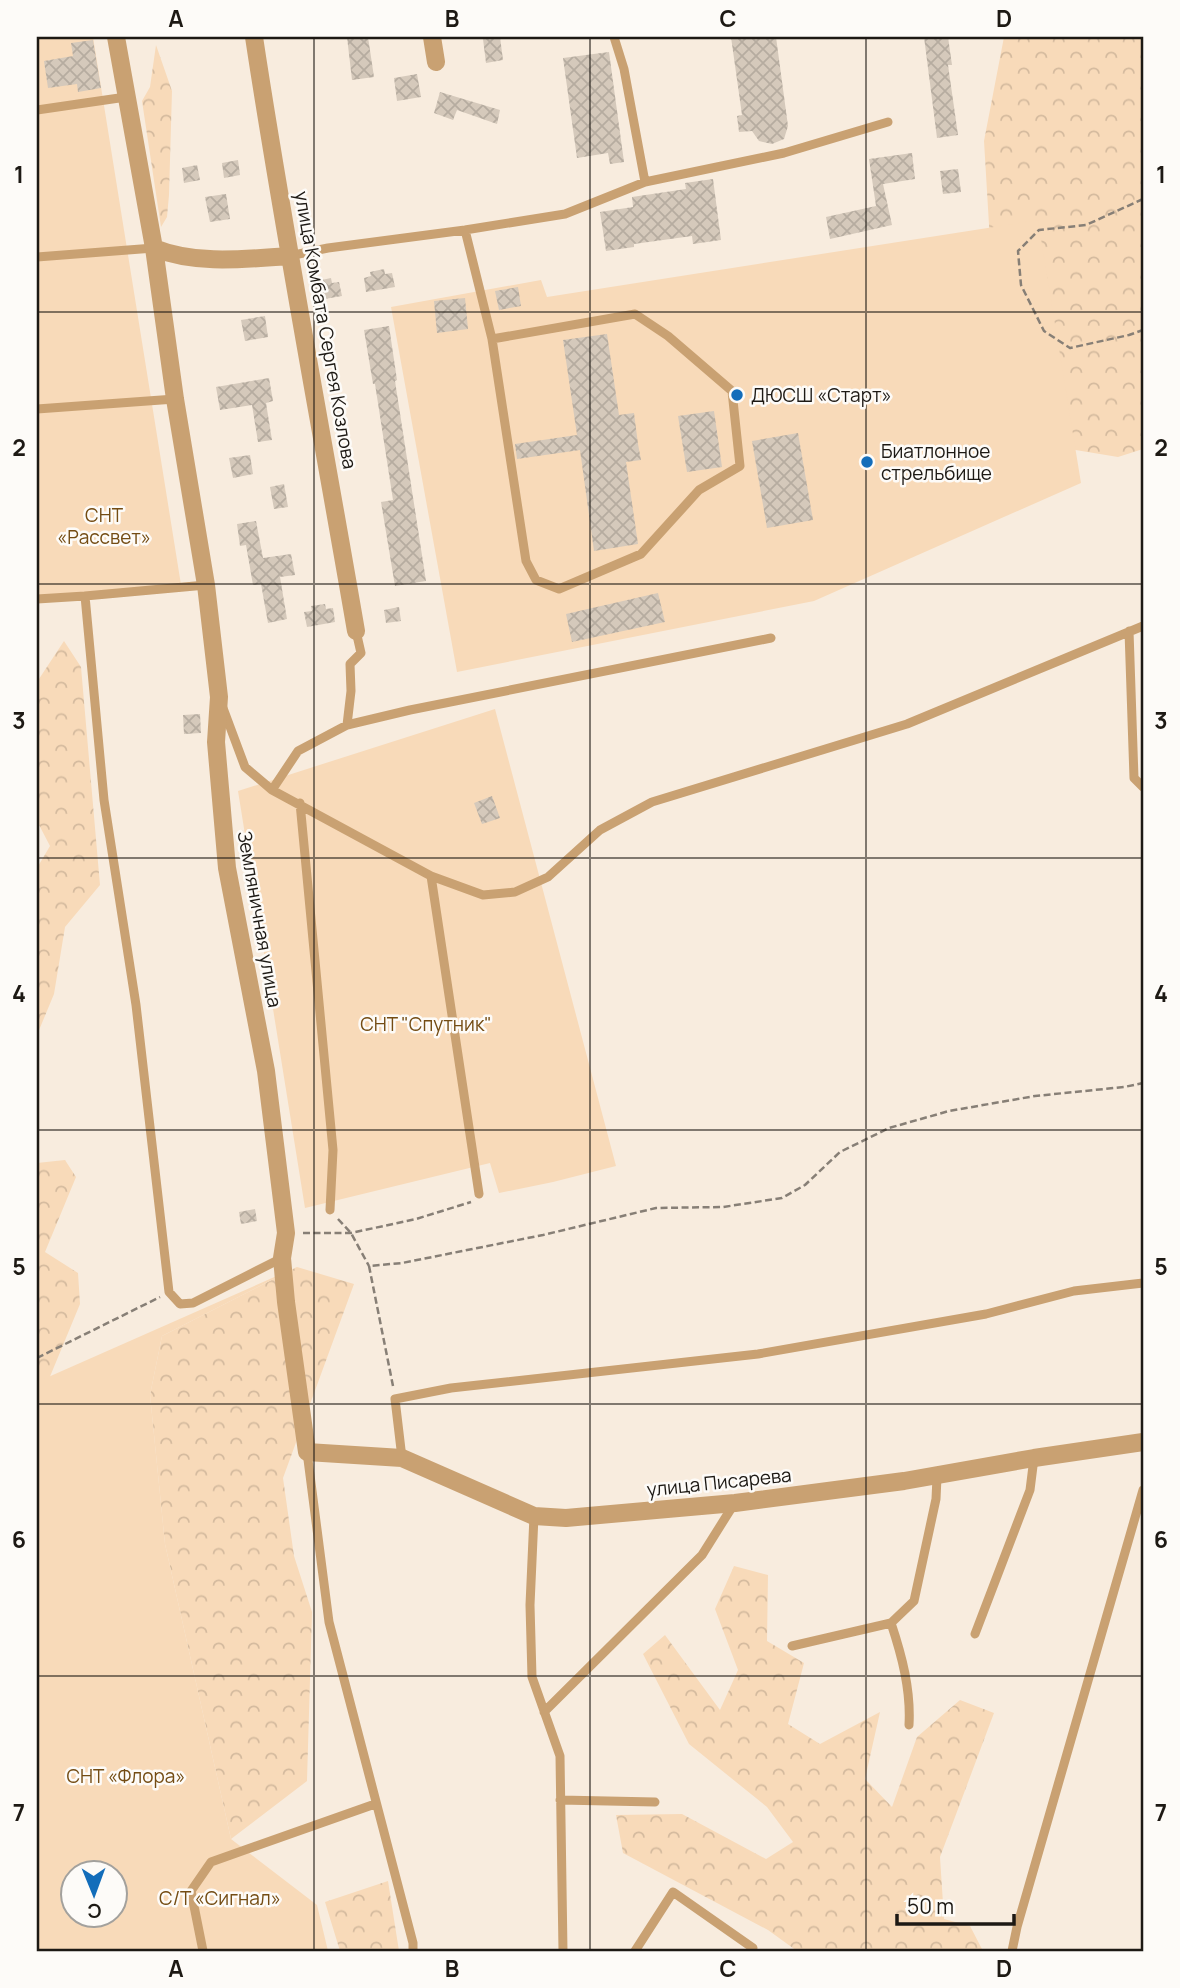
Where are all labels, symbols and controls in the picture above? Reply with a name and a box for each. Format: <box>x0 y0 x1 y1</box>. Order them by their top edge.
text: A <box>168 2 184 34</box>
text: B <box>445 2 459 34</box>
text: C <box>720 2 737 34</box>
text: D <box>996 2 1012 34</box>
text: 1 <box>14 158 24 190</box>
text: 1 <box>1156 158 1166 190</box>
street label: улица Комбата Сергея Козлова <box>289 189 363 471</box>
place label: ДЮСШ «Старт» <box>751 382 892 408</box>
marker: ДЮСШ «Старт» <box>729 387 745 403</box>
text: 2 <box>12 431 26 463</box>
text: 2 <box>1154 431 1168 463</box>
place label: Биатлонное стрельбище <box>881 438 992 486</box>
marker: Биатлонное стрельбище <box>859 454 875 470</box>
park label: СНТ «Рассвет» <box>57 502 151 550</box>
text: 3 <box>12 704 26 736</box>
text: 3 <box>1154 704 1168 736</box>
street label: Земляничная улица <box>232 829 288 1009</box>
text: 4 <box>12 977 26 1009</box>
text: 4 <box>1154 977 1168 1009</box>
park label: СНТ "Спутник" <box>360 1011 492 1037</box>
text: 5 <box>12 1250 26 1282</box>
text: 5 <box>1154 1250 1168 1282</box>
street label: улица Писарева <box>645 1461 793 1503</box>
text: 6 <box>12 1523 26 1555</box>
text: 6 <box>1154 1523 1168 1555</box>
park label: СНТ «Флора» <box>67 1763 186 1789</box>
text: 7 <box>13 1796 25 1828</box>
text: 7 <box>1155 1796 1167 1828</box>
north arrow <box>60 1858 130 1928</box>
scale bar <box>897 1883 1014 1927</box>
park label: С/Т «Сигнал» <box>159 1885 281 1911</box>
text: 50 m <box>907 1892 954 1920</box>
text: С <box>87 1898 102 1924</box>
text: A <box>168 1952 184 1984</box>
text: B <box>445 1952 459 1984</box>
text: C <box>720 1952 737 1984</box>
text: D <box>996 1952 1012 1984</box>

